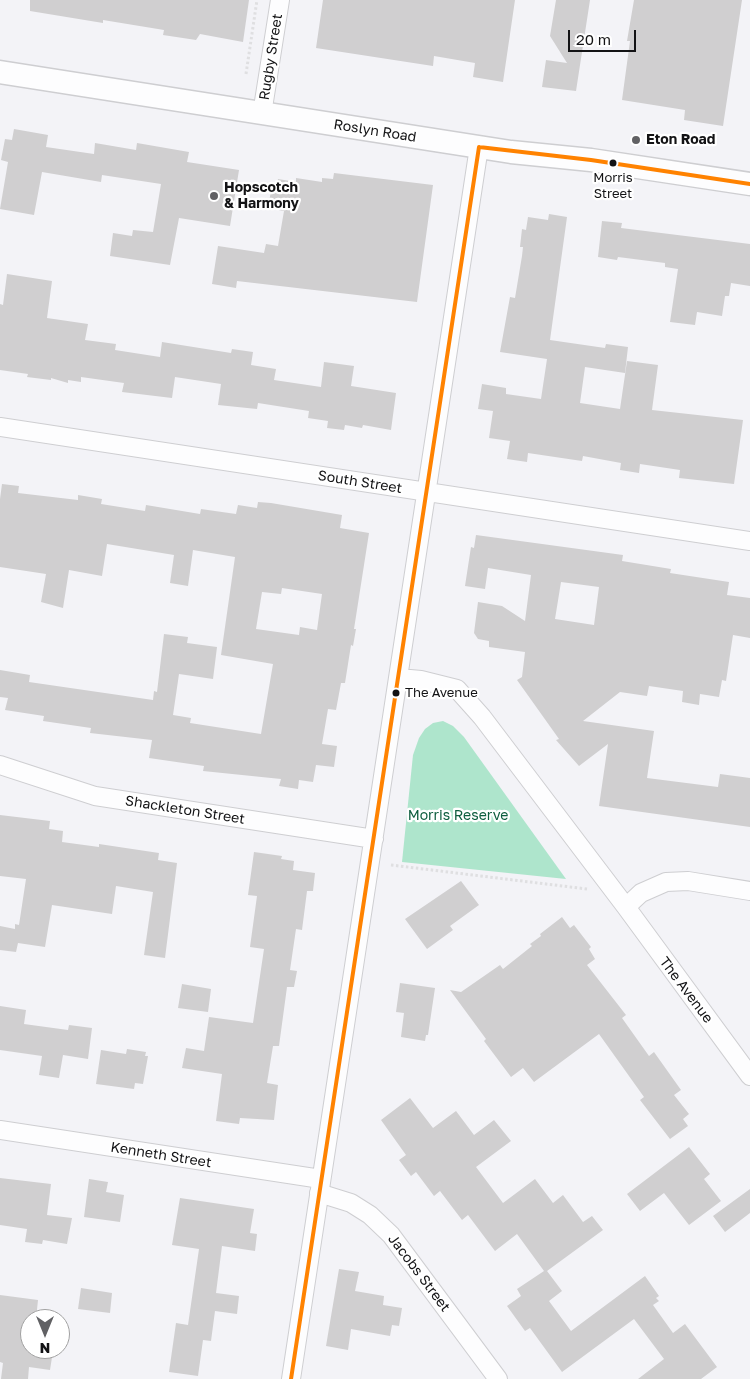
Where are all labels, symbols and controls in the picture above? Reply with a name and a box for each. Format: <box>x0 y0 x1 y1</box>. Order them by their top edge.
street label: Rugby Street <box>256 13 286 101</box>
scale bar <box>570 20 638 52</box>
text: 20 m <box>576 30 611 48</box>
street label: Roslyn Road <box>332 116 418 146</box>
place label: Eton Road <box>646 132 715 148</box>
marker: Eton Road <box>630 134 642 146</box>
marker: Morris Street <box>608 158 618 168</box>
place label: Morris Street <box>593 170 633 201</box>
place label: Hopscotch & Harmony <box>224 180 299 212</box>
marker: Hopscotch & Harmony <box>208 190 220 202</box>
street label: South Street <box>317 467 403 497</box>
place label: The Avenue <box>405 685 478 701</box>
marker: The Avenue <box>391 688 401 698</box>
street label: Shackleton Street <box>124 792 246 828</box>
park label: Morris Reserve <box>408 808 508 824</box>
street label: The Avenue <box>656 954 716 1026</box>
street label: Kenneth Street <box>109 1139 213 1171</box>
street label: Jacobs Street <box>384 1231 454 1315</box>
north arrow <box>20 1309 70 1359</box>
text: N <box>40 1340 50 1357</box>

